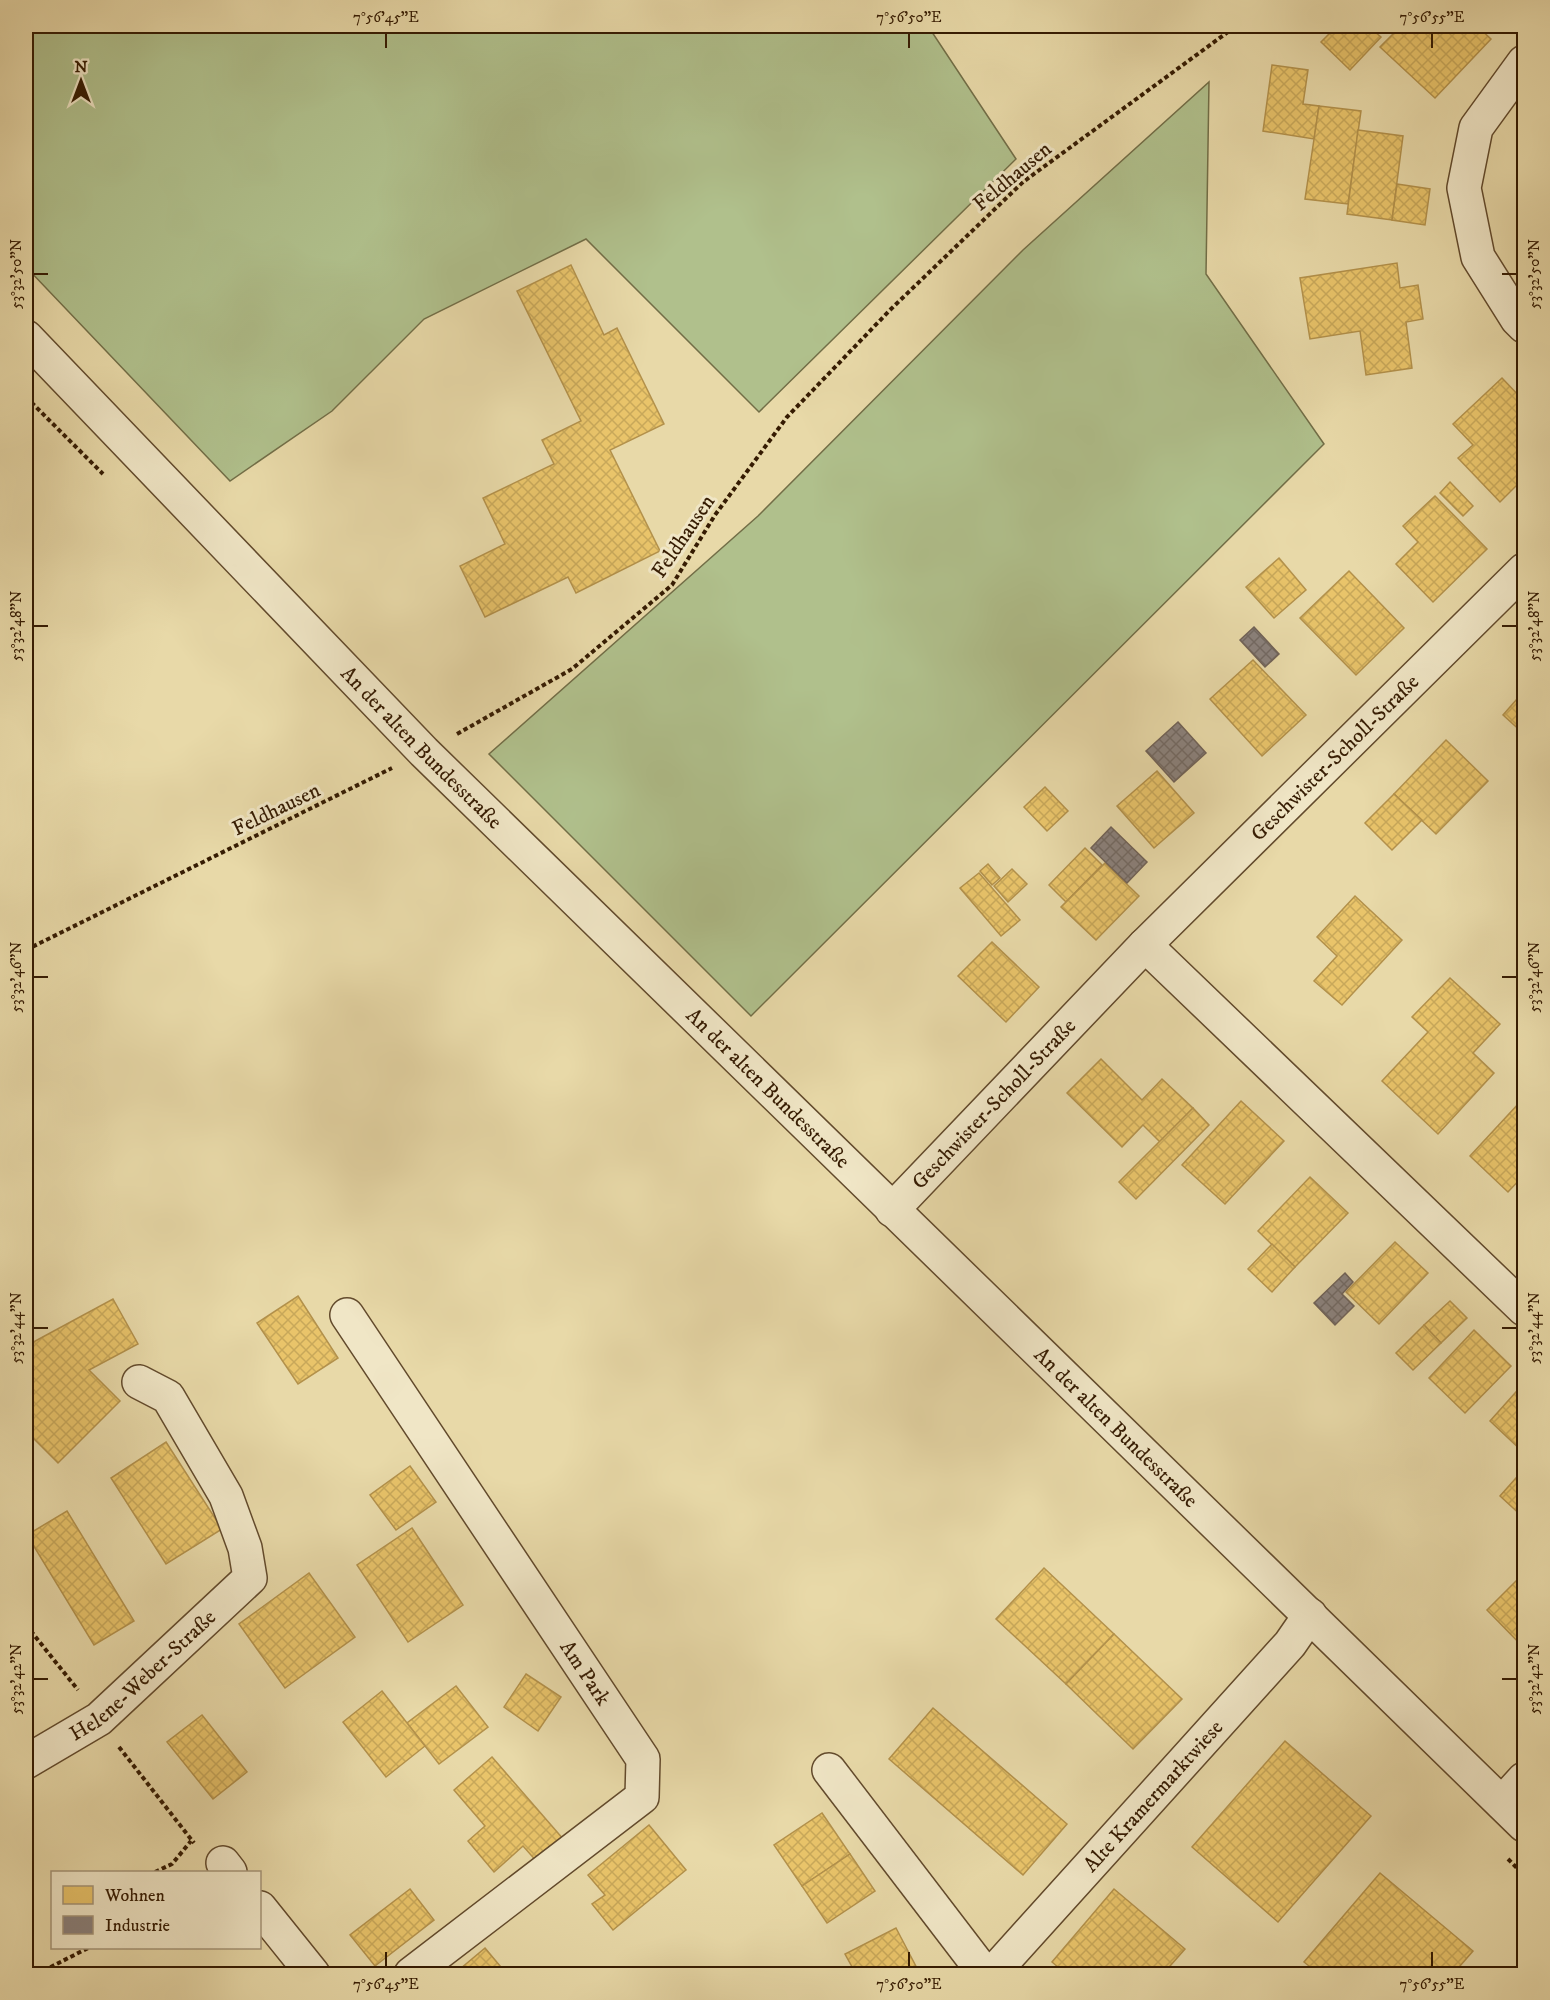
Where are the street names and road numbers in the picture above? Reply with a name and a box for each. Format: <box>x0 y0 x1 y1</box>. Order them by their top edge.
street label: Feldhausen <box>968 136 1057 217</box>
street label: Feldhausen <box>647 490 721 583</box>
street label: An der alten Bundesstraße <box>335 661 507 835</box>
street label: Geschwister-Scholl-Straße <box>1246 669 1425 847</box>
street label: Feldhausen <box>228 777 325 842</box>
street label: An der alten Bundesstraße <box>680 1003 855 1175</box>
street label: Geschwister-Scholl-Straße <box>907 1013 1082 1195</box>
street label: An der alten Bundesstraße <box>1028 1342 1203 1514</box>
street label: Helene-Weber-Straße <box>65 1604 222 1747</box>
street label: Am Park <box>554 1636 616 1711</box>
street label: Alte Kramermarktwiese <box>1078 1715 1229 1878</box>

